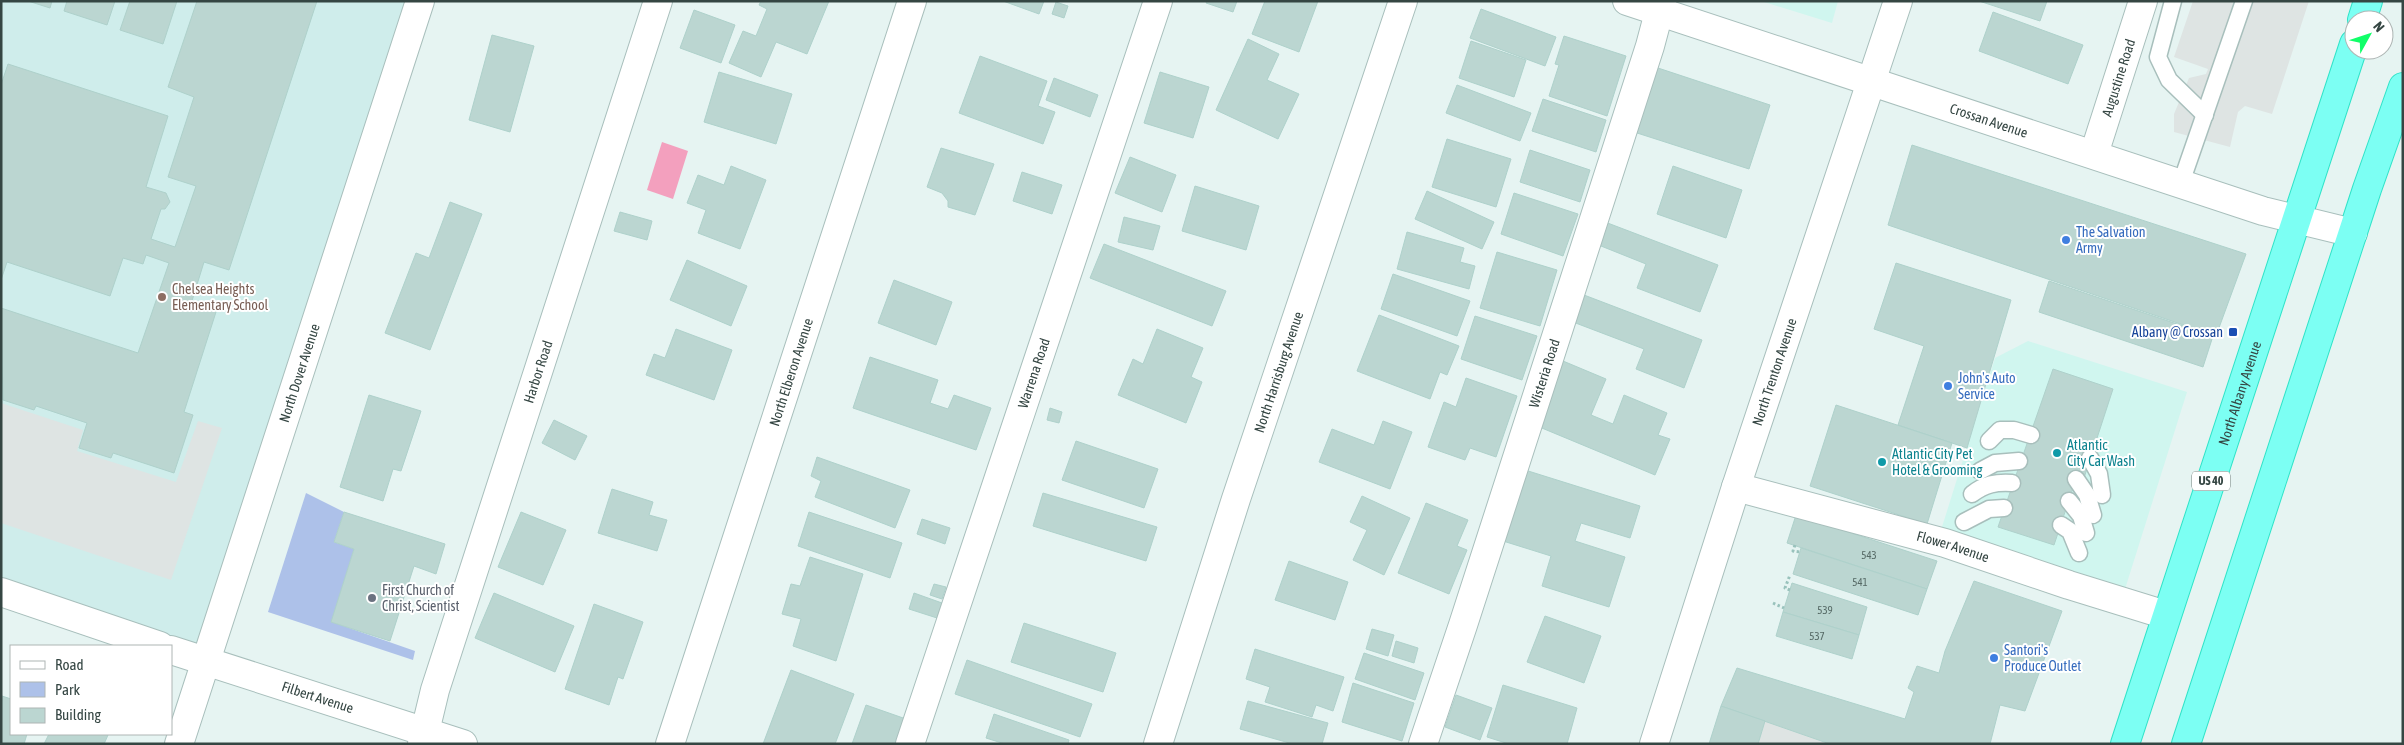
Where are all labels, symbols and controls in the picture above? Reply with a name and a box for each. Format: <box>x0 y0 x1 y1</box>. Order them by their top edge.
north arrow <box>2344 10 2394 60</box>
text: N <box>2370 18 2388 35</box>
street label: Augustine Road <box>2099 37 2138 119</box>
street label: Crossan Avenue <box>1948 100 2030 141</box>
place label: The Salvation Army <box>2076 224 2146 256</box>
marker: The Salvation Army <box>2060 234 2072 246</box>
place label: Chelsea Heights Elementary School <box>172 281 268 313</box>
marker: Chelsea Heights Elementary School <box>156 291 168 303</box>
street label: North Harrisburg Avenue <box>1251 309 1306 435</box>
street label: North Elberon Avenue <box>766 316 816 428</box>
street label: North Trenton Avenue <box>1749 316 1800 428</box>
street label: North Dover Avenue <box>276 322 323 424</box>
place label: Albany @ Crossan <box>2132 324 2223 340</box>
marker: Albany @ Crossan <box>2227 326 2239 338</box>
street label: Warrena Road <box>1015 336 1053 410</box>
street label: Wisteria Road <box>1526 337 1563 410</box>
street label: Harbor Road <box>520 338 556 405</box>
street label: North Albany Avenue <box>2215 339 2264 447</box>
place label: John's Auto Service <box>1958 370 2016 402</box>
marker: John's Auto Service <box>1942 380 1954 392</box>
place label: Atlantic City Car Wash <box>2067 437 2135 469</box>
place label: Atlantic City Pet Hotel & Grooming <box>1892 446 1983 478</box>
marker: Atlantic City Car Wash <box>2051 447 2063 459</box>
marker: Atlantic City Pet Hotel & Grooming <box>1876 456 1888 468</box>
road number: US 40 <box>2192 472 2230 491</box>
street label: Flower Avenue <box>1915 528 1991 565</box>
house number: 543 <box>1861 549 1877 561</box>
house number: 541 <box>1852 576 1868 588</box>
place label: First Church of Christ, Scientist <box>382 582 459 614</box>
marker: First Church of Christ, Scientist <box>366 592 378 604</box>
house number: 539 <box>1817 604 1833 616</box>
house number: 537 <box>1809 630 1825 642</box>
place label: Santori's Produce Outlet <box>2004 642 2081 674</box>
legend <box>10 645 172 735</box>
marker: Santori's Produce Outlet <box>1988 652 2000 664</box>
text: Road <box>55 656 84 673</box>
street label: Filbert Avenue <box>280 678 355 716</box>
text: Park <box>55 681 80 698</box>
text: Building <box>55 706 101 723</box>

